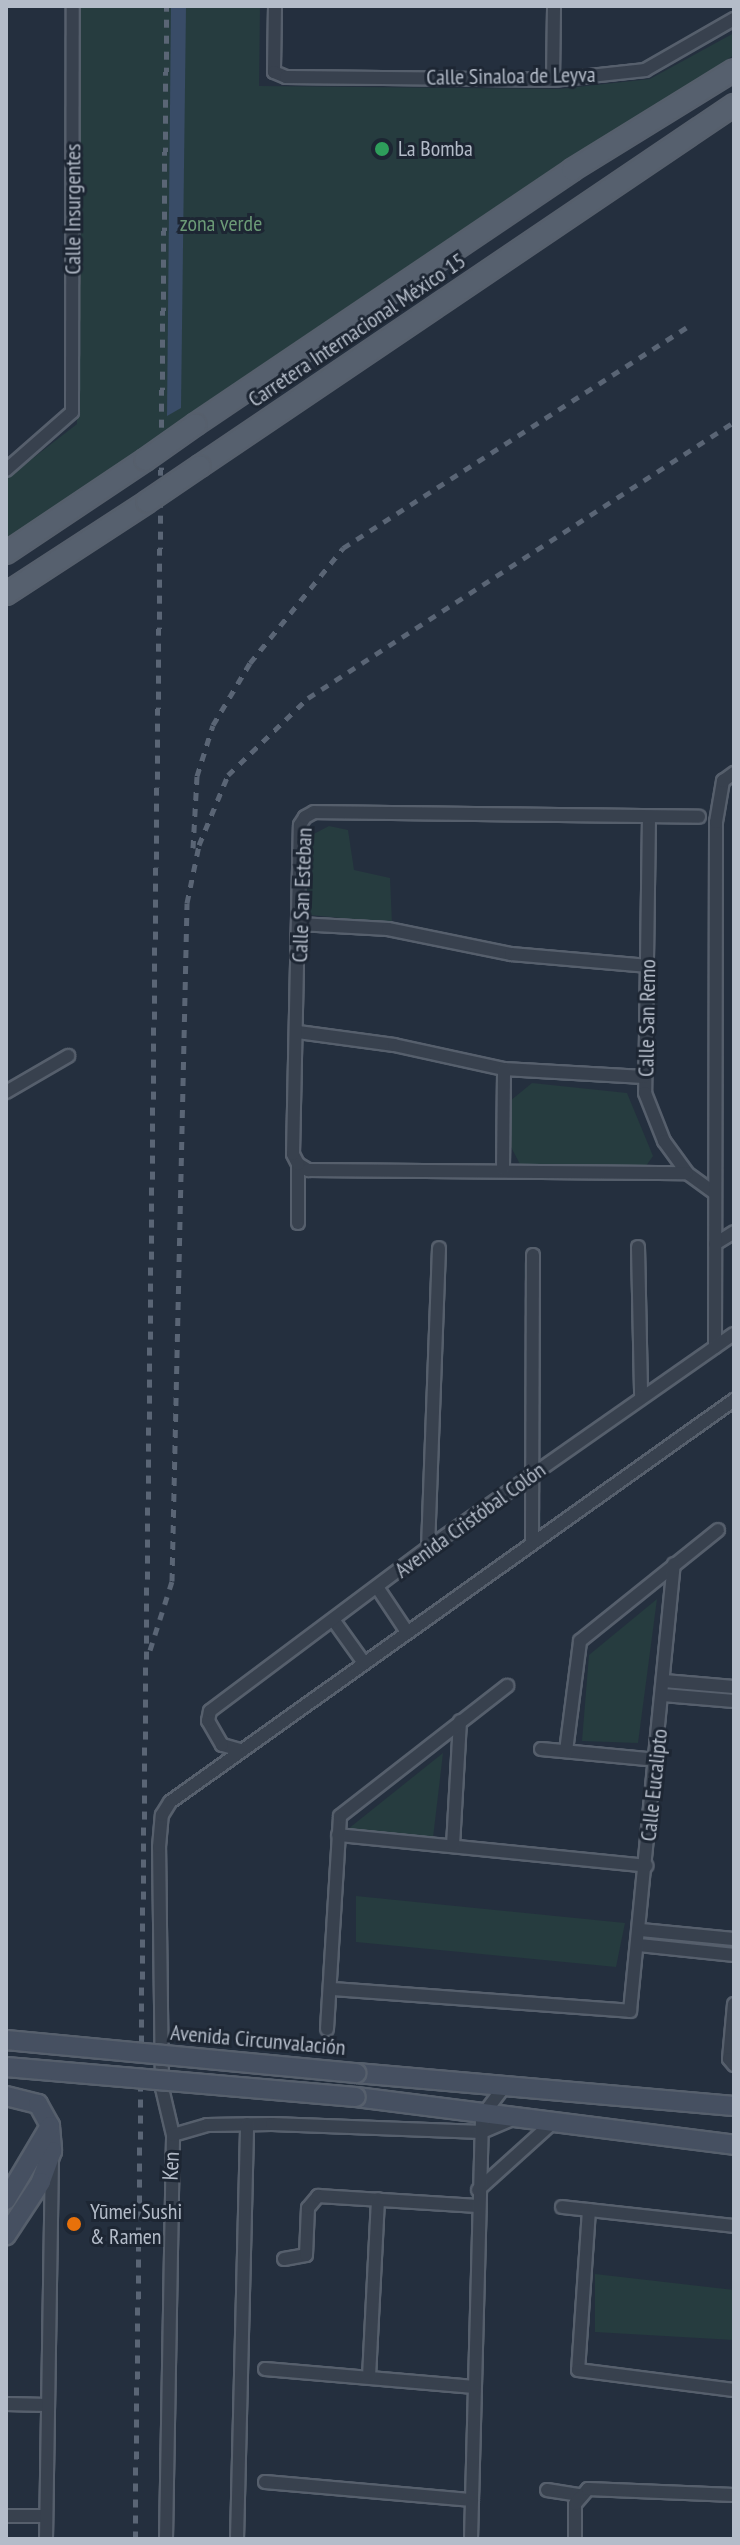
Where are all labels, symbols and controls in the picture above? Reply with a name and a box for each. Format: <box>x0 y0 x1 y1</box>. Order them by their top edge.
street label: Calle Sinaloa de Leyva <box>426 61 596 91</box>
place label: La Bomba <box>398 136 473 162</box>
marker: La Bomba <box>373 140 391 158</box>
street label: Calle Insurgentes <box>60 143 86 275</box>
park label: zona verde <box>180 211 262 237</box>
street label: Carretera Internacional México 15 <box>243 247 471 413</box>
street label: Calle San Esteban <box>286 827 318 963</box>
street label: Calle San Remo <box>633 959 661 1077</box>
street label: Avenida Cristóbal Colón <box>390 1457 550 1583</box>
street label: Calle Eucalipto <box>635 1727 673 1843</box>
street label: Avenida Circunvalación <box>169 2019 347 2061</box>
street label: Ken <box>157 2151 185 2181</box>
place label: Yūmei Sushi & Ramen <box>90 2198 182 2250</box>
marker: Yūmei Sushi & Ramen <box>65 2215 83 2233</box>

